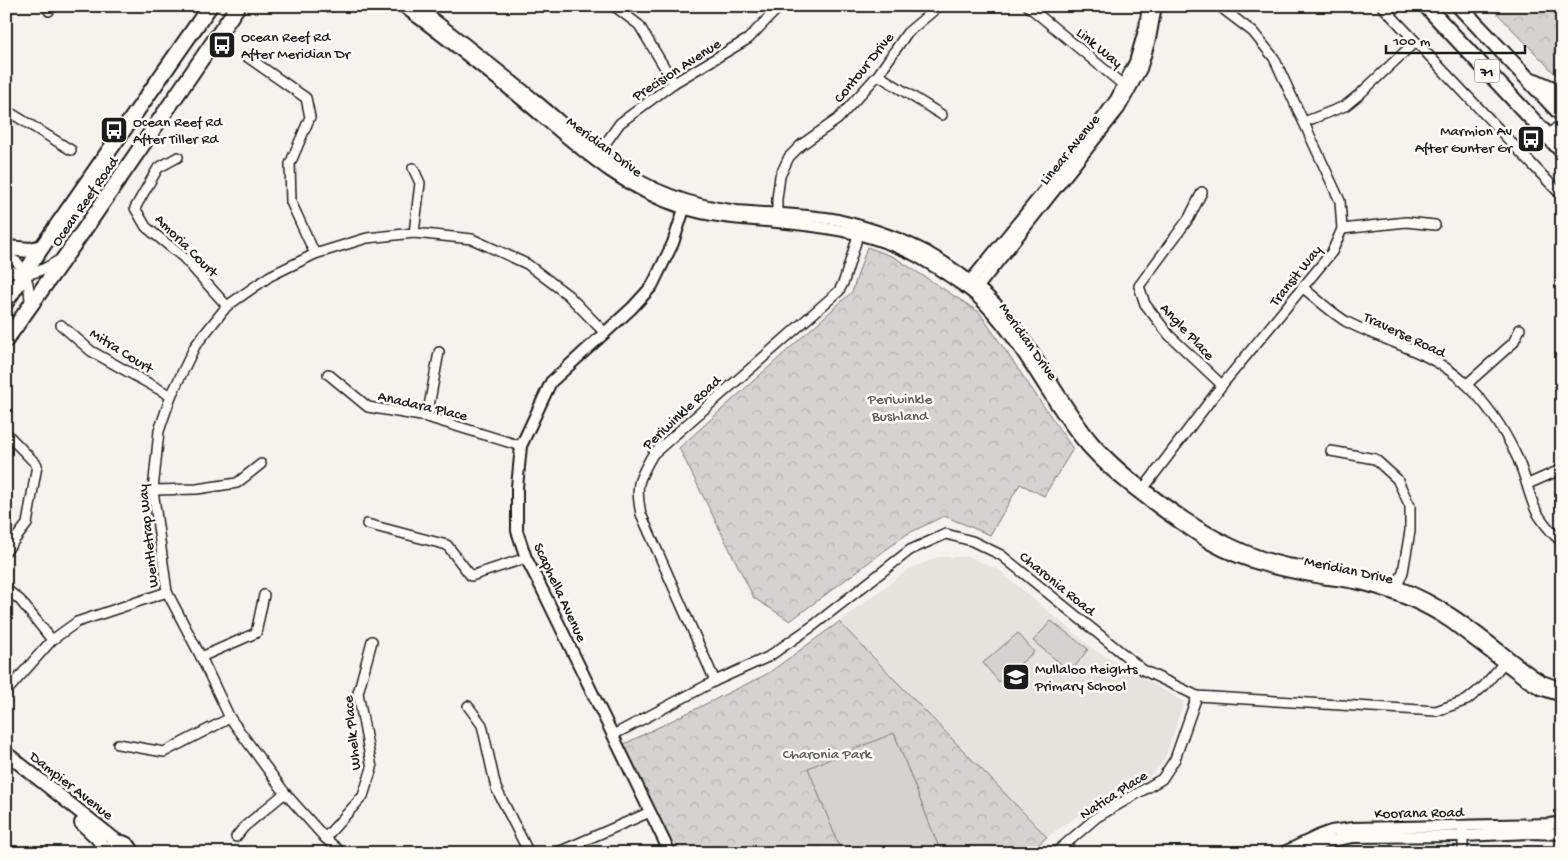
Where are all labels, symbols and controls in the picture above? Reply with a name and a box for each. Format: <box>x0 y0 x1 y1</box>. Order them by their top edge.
scale bar <box>1386 22 1524 54</box>
street label: Link Way <box>1072 24 1126 73</box>
place label: Ocean Reef Rd After Meridian Dr <box>241 29 352 64</box>
street label: Contour Drive <box>831 29 899 107</box>
bus stop icon: Ocean Reef Rd After Meridian Dr <box>207 30 237 60</box>
text: 100 m <box>1392 33 1431 51</box>
street label: Precision Avenue <box>629 35 725 107</box>
road number: 71 <box>1474 59 1500 82</box>
street label: Linear Avenue <box>1037 111 1105 189</box>
street label: Meridian Drive <box>562 113 646 182</box>
place label: Ocean Reef Rd After Tiller Rd <box>133 114 223 149</box>
bus stop icon: Ocean Reef Rd After Tiller Rd <box>99 115 129 145</box>
place label: Marmion Av After Gunter Gr <box>1415 123 1514 158</box>
bus stop icon: Marmion Av After Gunter Gr <box>1516 124 1546 154</box>
street label: Ocean Reef Road <box>48 153 124 250</box>
street label: Amoria Court <box>150 211 222 283</box>
street label: Transit Way <box>1266 242 1327 311</box>
street label: Meridian Drive <box>994 300 1061 385</box>
street label: Angle Place <box>1155 300 1218 365</box>
street label: Traverse Road <box>1359 308 1449 363</box>
street label: Mitra Court <box>86 325 158 379</box>
street label: Periwinkle Road <box>639 372 726 455</box>
street label: Anadara Place <box>376 388 469 426</box>
park label: Periwinkle Bushland <box>867 391 932 426</box>
street label: Wentletrap Way <box>135 483 163 588</box>
street label: Scaphella Avenue <box>528 540 590 645</box>
street label: Charonia Road <box>1015 548 1099 621</box>
street label: Meridian Drive <box>1302 553 1395 589</box>
place label: Mullaloo Heights Primary School <box>1034 661 1138 696</box>
school or university icon: Mullaloo Heights Primary School <box>1001 662 1031 692</box>
street label: Whelk Place <box>340 694 366 771</box>
park label: Charonia Park <box>783 746 873 764</box>
street label: Dampier Avenue <box>25 748 116 825</box>
street label: Natica Place <box>1077 767 1152 824</box>
street label: Koorana Road <box>1374 804 1465 824</box>

